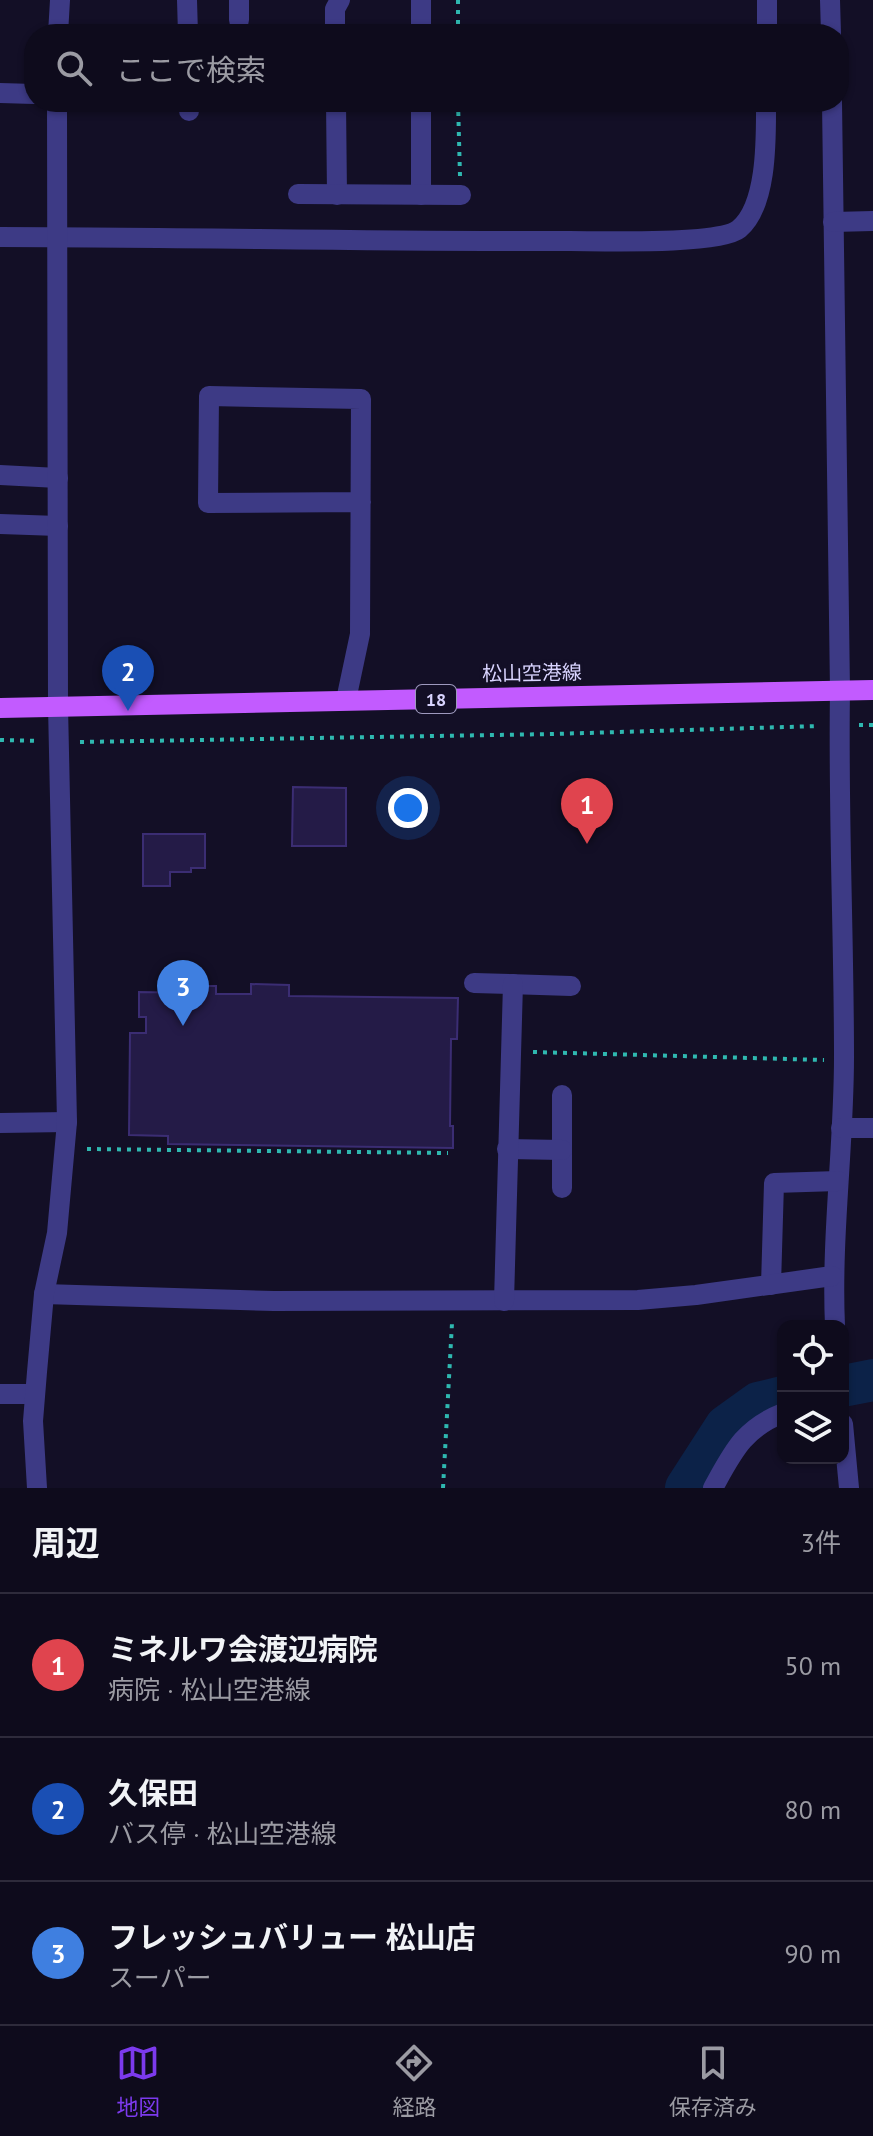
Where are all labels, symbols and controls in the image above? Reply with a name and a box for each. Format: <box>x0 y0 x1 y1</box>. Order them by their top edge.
search box <box>24 24 849 112</box>
icon: search <box>52 46 96 90</box>
text: ここで検索 <box>116 50 266 89</box>
pin: 2 <box>102 645 154 711</box>
street label: 松山空港線 <box>482 659 582 687</box>
road number: 18 <box>416 685 456 713</box>
pin: 1 <box>561 778 613 844</box>
your location <box>388 788 428 828</box>
pin: 3 <box>157 960 209 1026</box>
map controls <box>777 1320 849 1464</box>
button: locate <box>777 1320 849 1392</box>
button: layers <box>777 1392 849 1464</box>
text: 周辺 <box>32 1520 100 1564</box>
text: 3件 <box>801 1526 841 1559</box>
text: ミネルワ会渡辺病院 <box>108 1629 378 1668</box>
text: 1 <box>51 1649 65 1682</box>
text: 50 m <box>785 1649 841 1682</box>
text: 病院 · 松山空港線 <box>108 1673 311 1706</box>
text: 久保田 <box>108 1773 198 1812</box>
text: 2 <box>51 1793 65 1826</box>
text: 80 m <box>785 1793 841 1826</box>
text: バス停 · 松山空港線 <box>108 1817 337 1850</box>
text: フレッシュバリュー 松山店 <box>108 1917 476 1956</box>
text: 3 <box>51 1937 65 1970</box>
text: 90 m <box>785 1937 841 1970</box>
text: スーパー <box>108 1961 212 1994</box>
tab: 地図 <box>116 2041 160 2121</box>
tab: 経路 <box>392 2041 437 2121</box>
tab: 保存済み <box>669 2041 757 2121</box>

